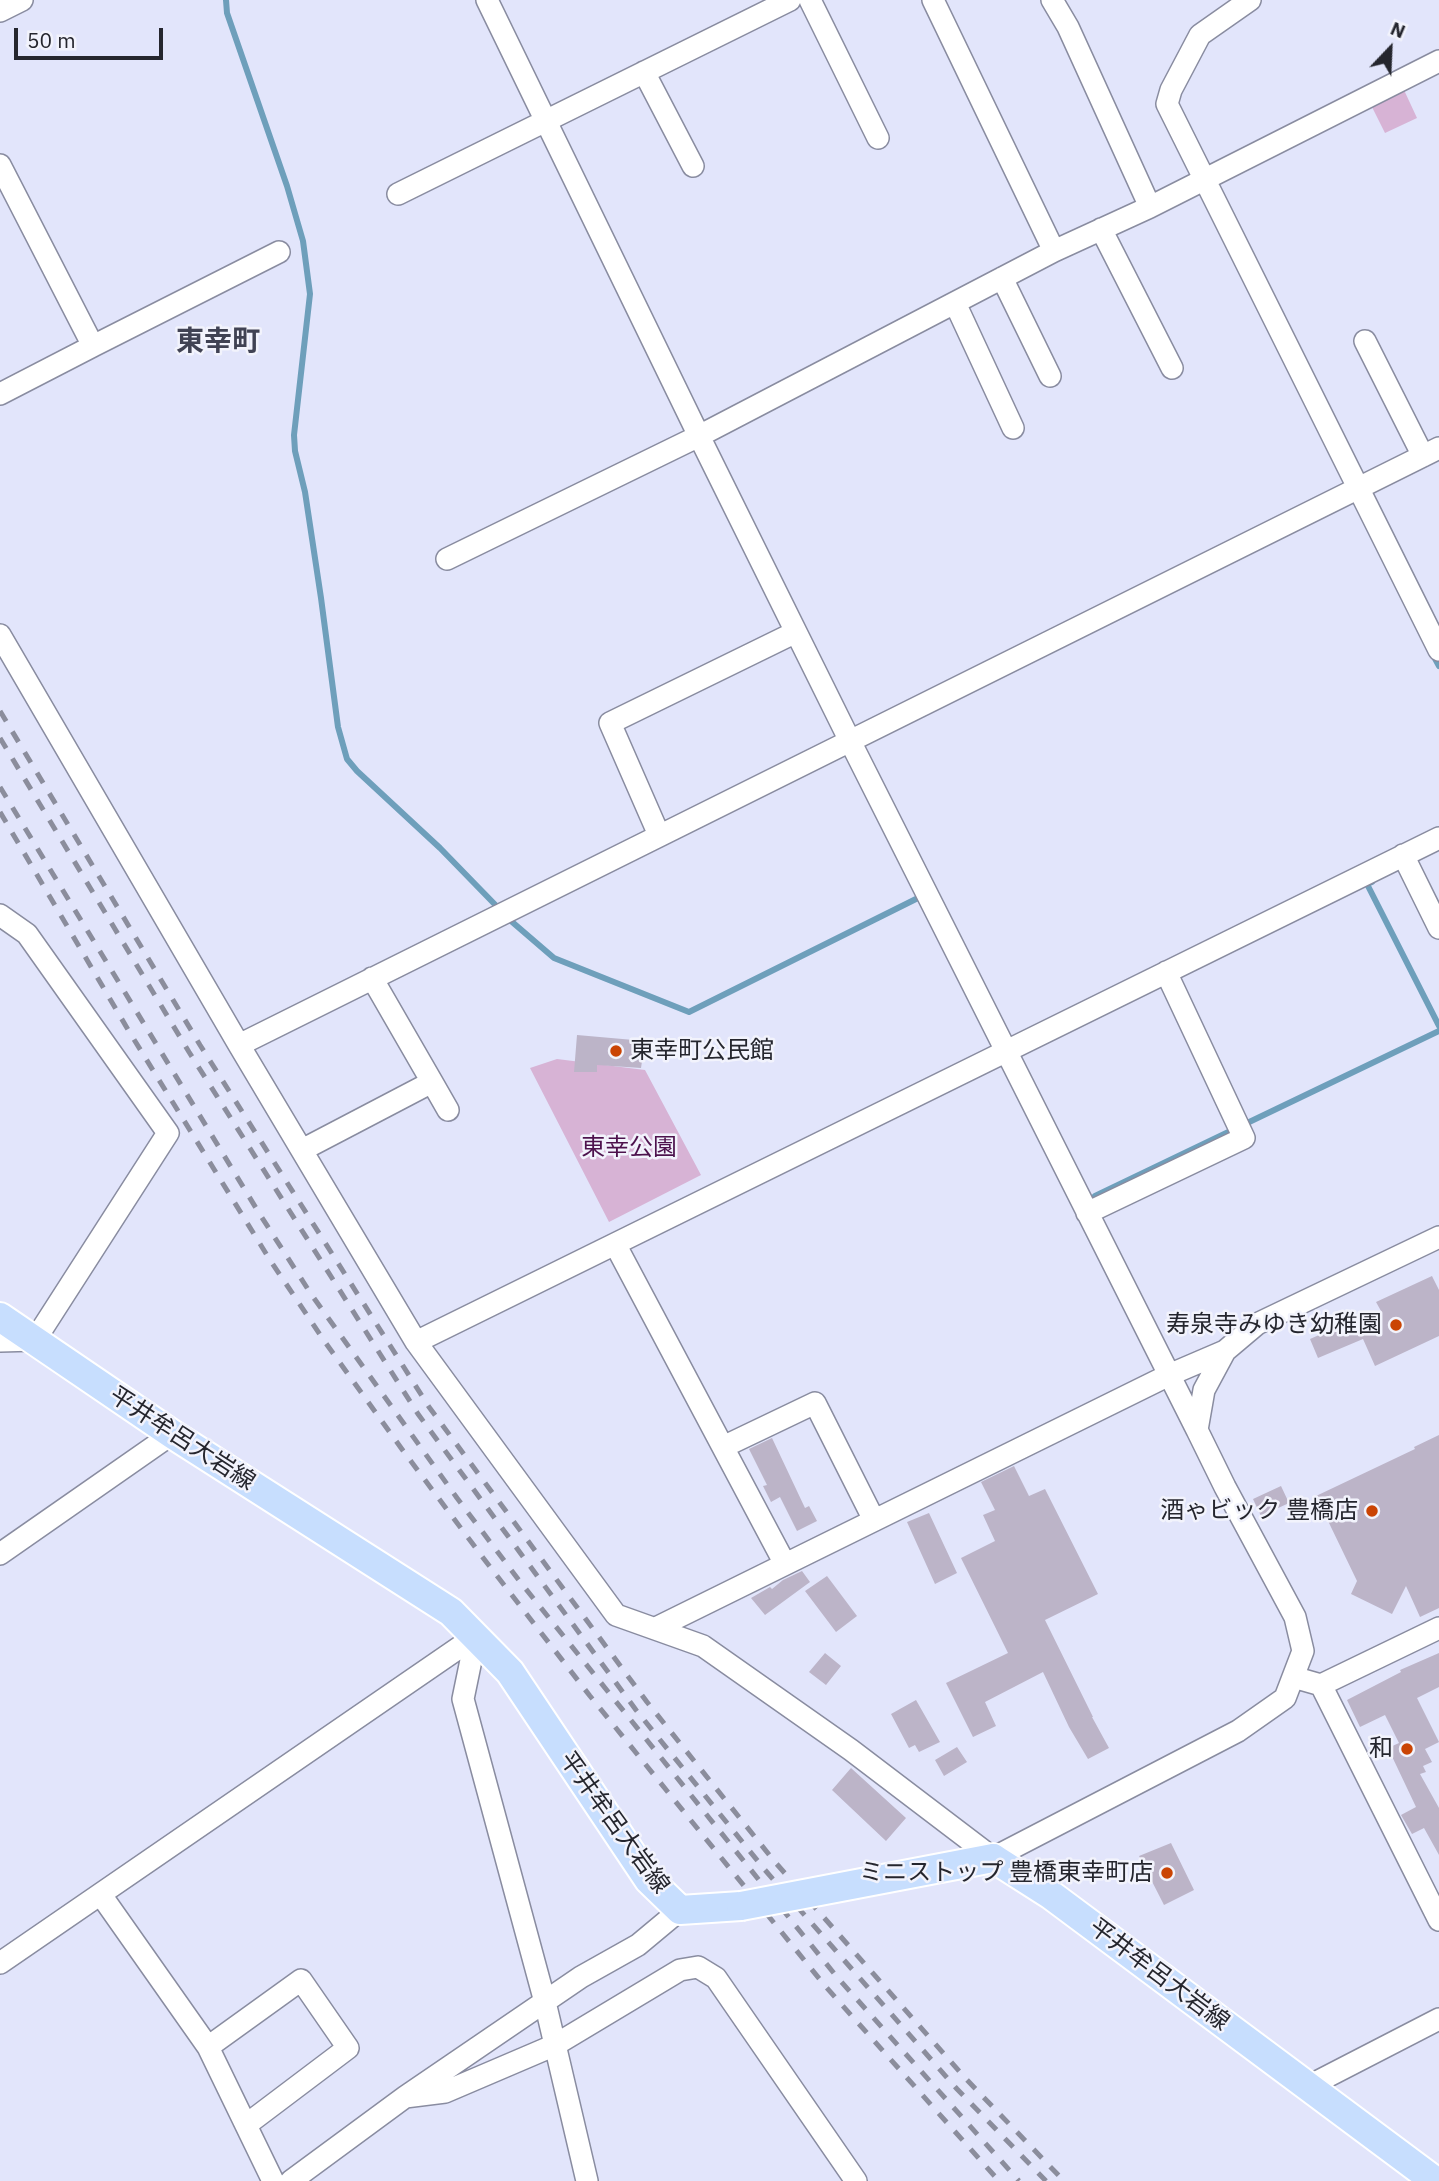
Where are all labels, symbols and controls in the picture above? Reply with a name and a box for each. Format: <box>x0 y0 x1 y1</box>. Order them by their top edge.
scale bar <box>18 14 166 58</box>
north arrow <box>1355 14 1425 84</box>
text: N <box>1387 16 1409 43</box>
text: 50 m <box>27 26 76 54</box>
district label: 東幸町 <box>176 325 260 359</box>
place label: 東幸町公民館 <box>630 1037 774 1065</box>
marker: 東幸町公民館 <box>608 1043 624 1059</box>
park label: 東幸公園 <box>581 1134 677 1162</box>
place label: 寿泉寺みゆき幼稚園 <box>1166 1311 1382 1339</box>
marker: 寿泉寺みゆき幼稚園 <box>1388 1317 1404 1333</box>
street label: 平井牟呂大岩線 <box>104 1381 260 1497</box>
place label: 酒ゃビック 豊橋店 <box>1160 1497 1358 1525</box>
marker: 酒ゃビック 豊橋店 <box>1364 1503 1380 1519</box>
place label: 和 <box>1369 1735 1393 1763</box>
marker: 和 <box>1399 1741 1415 1757</box>
street label: 平井牟呂大岩線 <box>553 1747 675 1899</box>
place label: ミニストップ 豊橋東幸町店 <box>859 1859 1153 1887</box>
marker: ミニストップ 豊橋東幸町店 <box>1159 1865 1175 1881</box>
street label: 平井牟呂大岩線 <box>1083 1913 1235 2037</box>

